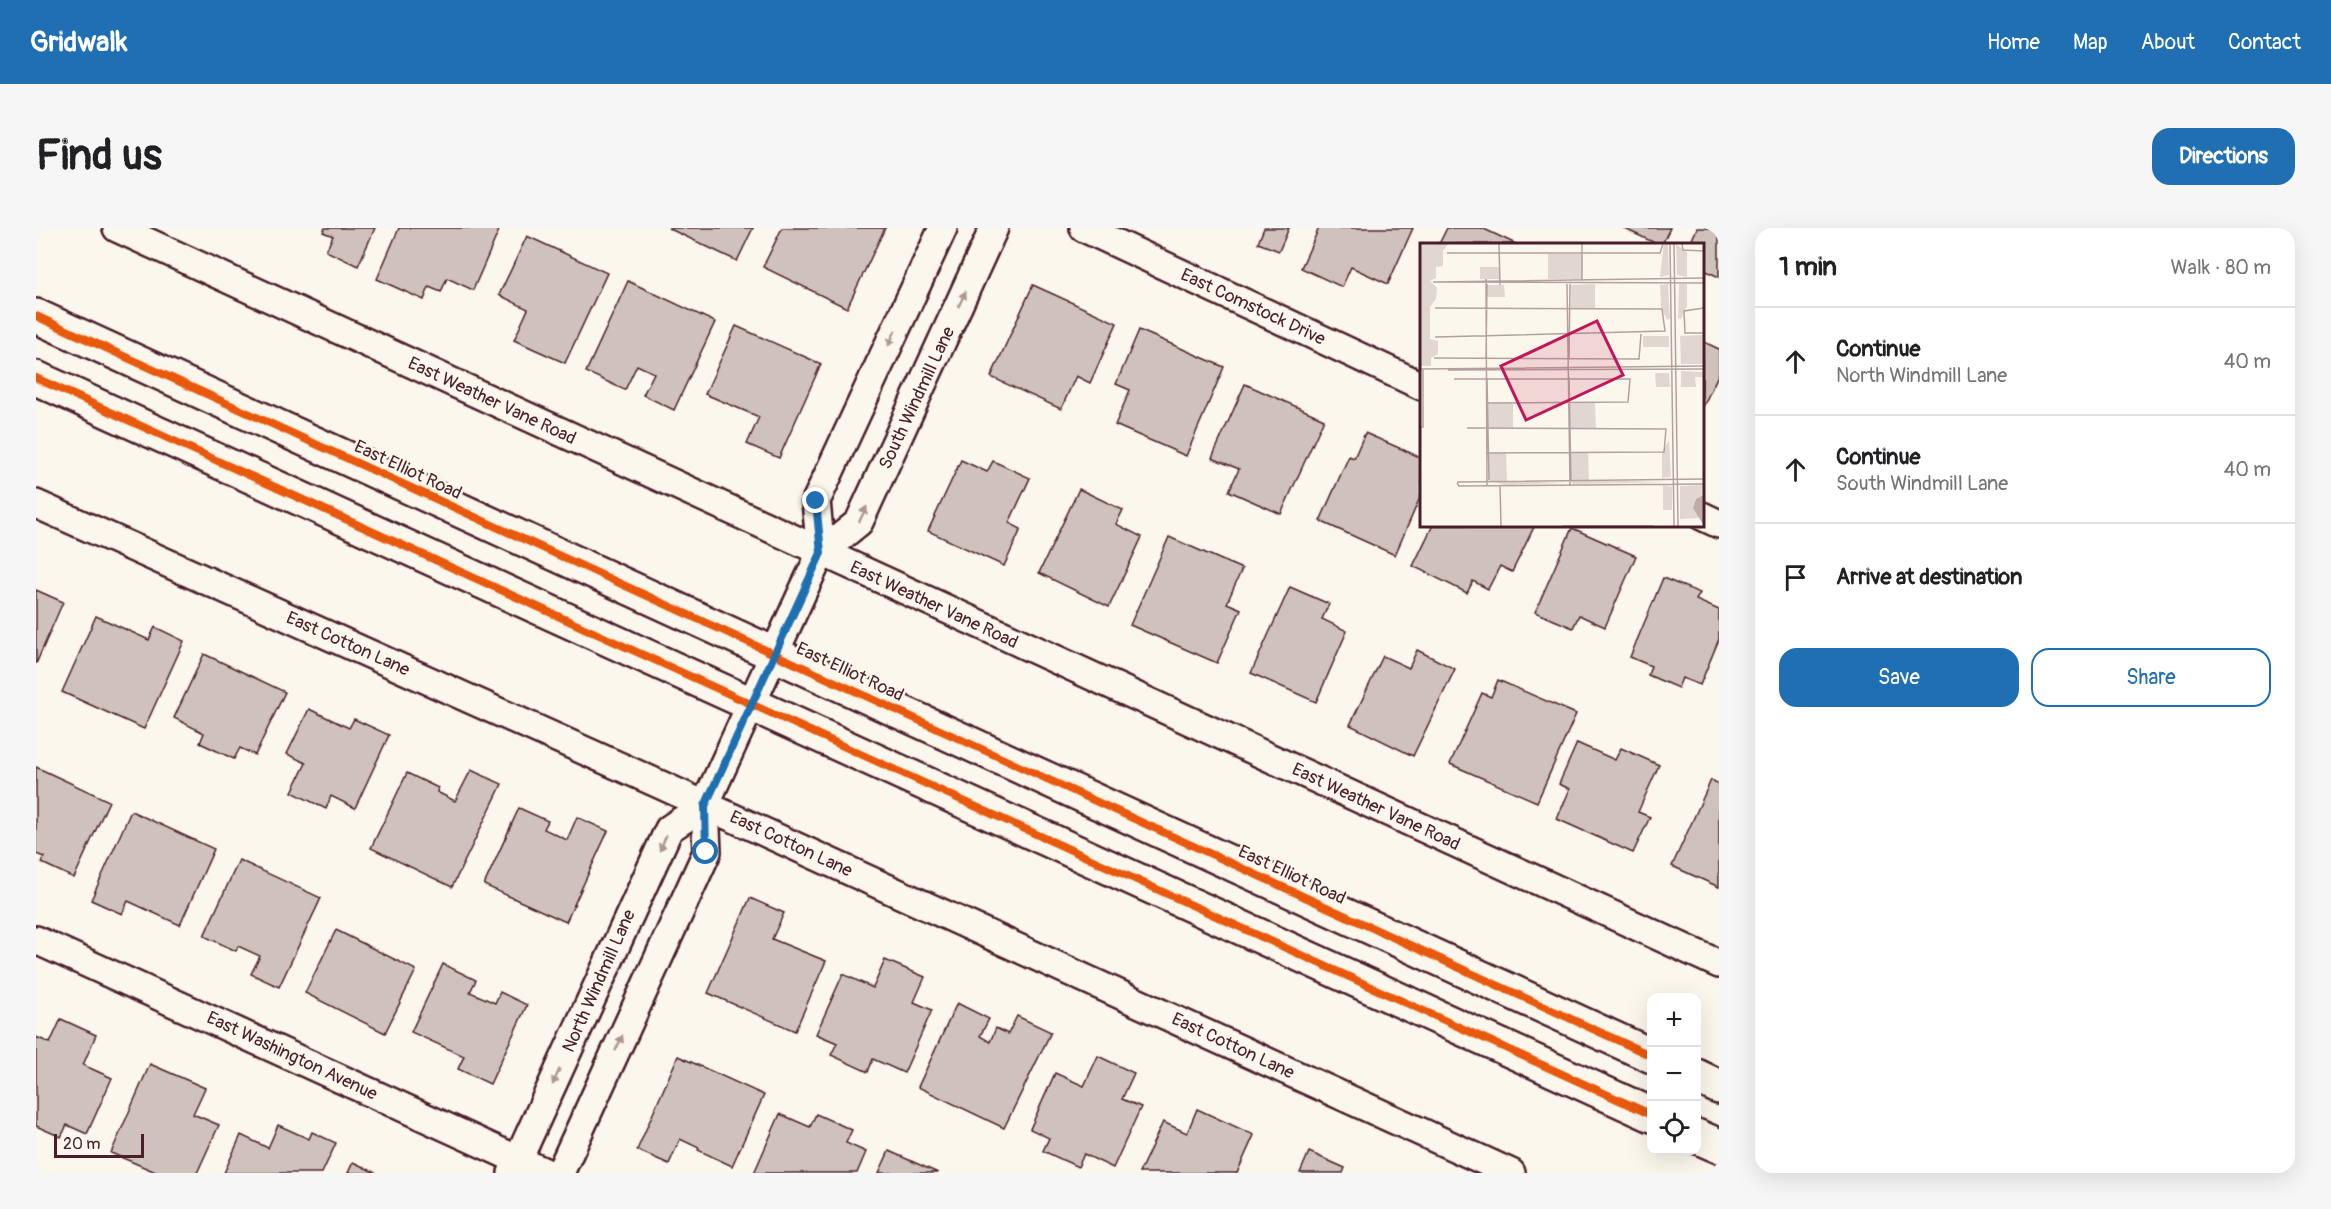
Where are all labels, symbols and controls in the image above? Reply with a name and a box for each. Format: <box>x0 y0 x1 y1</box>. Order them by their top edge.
text: Gridwalk <box>30 25 128 60</box>
text: Home <box>1987 29 2040 56</box>
text: Map <box>2073 29 2108 56</box>
text: About <box>2141 29 2195 56</box>
text: Contact <box>2228 29 2301 56</box>
button: Directions <box>2152 128 2295 185</box>
text: Find us <box>36 130 162 182</box>
inset map <box>1420 243 1704 526</box>
text: 1 min <box>1779 251 1837 283</box>
text: Walk · 80 m <box>2171 255 2271 280</box>
street label: East Comstock Drive <box>1177 263 1329 351</box>
one-way arrow <box>957 289 967 307</box>
street label: South Windmill Lane <box>874 323 960 473</box>
one-way arrow <box>887 330 896 347</box>
text: Continue <box>1836 335 1920 363</box>
icon: ahead <box>1779 345 1812 378</box>
text: 40 m <box>2224 349 2271 374</box>
street label: East Weather Vane Road <box>404 352 580 450</box>
text: North Windmill Lane <box>1836 363 2007 388</box>
street label: East Elliot Road <box>350 435 466 505</box>
text: Continue <box>1836 443 1920 471</box>
icon: ahead <box>1779 453 1812 486</box>
text: 40 m <box>2224 457 2271 482</box>
text: South Windmill Lane <box>1836 471 2008 496</box>
route end <box>802 487 828 513</box>
one-way arrow <box>858 505 868 522</box>
street label: East Weather Vane Road <box>846 556 1022 654</box>
icon: arrive <box>1779 561 1812 594</box>
text: Arrive at destination <box>1836 563 2022 591</box>
street label: East Cotton Lane <box>283 606 413 682</box>
street label: East Elliot Road <box>792 637 908 707</box>
button: Save <box>1779 648 2019 707</box>
button: Share <box>2031 648 2271 707</box>
street label: East Weather Vane Road <box>1288 758 1464 856</box>
street label: East Cotton Lane <box>726 806 856 883</box>
one-way arrow <box>658 834 667 851</box>
route start <box>692 838 718 864</box>
street label: East Elliot Road <box>1234 840 1350 910</box>
street label: North Windmill Lane <box>557 906 641 1056</box>
map controls <box>1647 993 1701 1155</box>
button: + <box>1647 993 1701 1047</box>
street label: East Washington Avenue <box>203 1006 381 1106</box>
street label: East Cotton Lane <box>1168 1008 1298 1085</box>
one-way arrow <box>614 1034 624 1052</box>
button: − <box>1647 1047 1701 1101</box>
one-way arrow <box>551 1069 560 1086</box>
button: locate <box>1647 1101 1701 1155</box>
scale bar <box>54 1131 144 1158</box>
text: 20 m <box>63 1134 101 1154</box>

